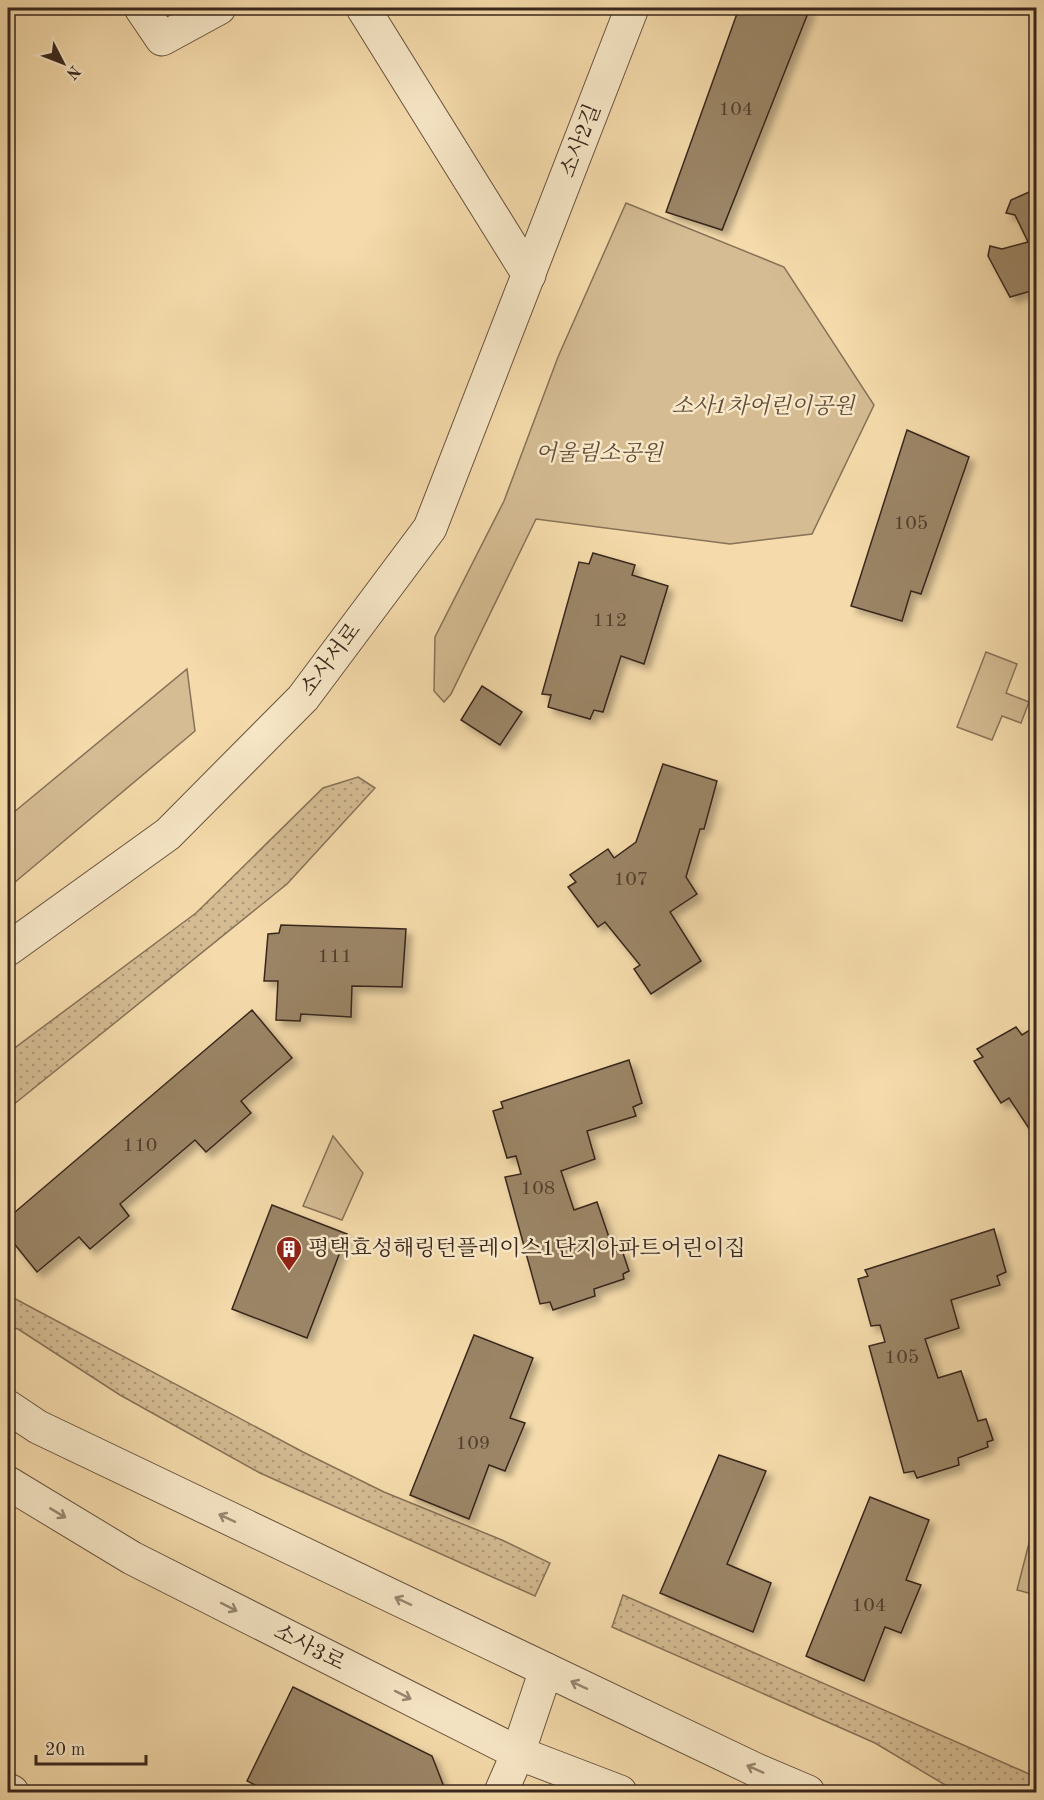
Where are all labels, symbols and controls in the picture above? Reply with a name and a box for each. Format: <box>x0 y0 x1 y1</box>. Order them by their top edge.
north arrow <box>33 33 93 93</box>
text: N <box>62 62 83 82</box>
house number: 104 <box>719 100 753 120</box>
street label: 소사2길 <box>556 101 605 181</box>
park label: 소사1차어린이공원 <box>672 394 856 418</box>
park label: 어울림소공원 <box>535 441 665 465</box>
house number: 105 <box>894 514 928 534</box>
house number: 112 <box>593 611 627 631</box>
street label: 소사서로 <box>296 619 365 701</box>
house number: 107 <box>614 870 648 890</box>
house number: 111 <box>318 947 352 967</box>
house number: 110 <box>123 1136 157 1156</box>
house number: 108 <box>521 1179 555 1199</box>
building icon: 평택효성해링턴플레이스1단지아파트어린이집 <box>274 1234 304 1272</box>
place label: 평택효성해링턴플레이스1단지아파트어린이집 <box>308 1237 746 1260</box>
house number: 105 <box>885 1348 919 1368</box>
house number: 109 <box>456 1434 490 1454</box>
one-way arrow <box>49 1508 66 1520</box>
one-way arrow <box>218 1511 236 1523</box>
one-way arrow <box>394 1595 412 1607</box>
house number: 104 <box>852 1596 886 1616</box>
one-way arrow <box>219 1602 237 1613</box>
street label: 소사3로 <box>270 1620 349 1675</box>
one-way arrow <box>570 1679 588 1691</box>
one-way arrow <box>393 1690 411 1701</box>
scale bar <box>36 1728 146 1766</box>
text: 20 m <box>45 1741 85 1759</box>
one-way arrow <box>746 1763 765 1774</box>

